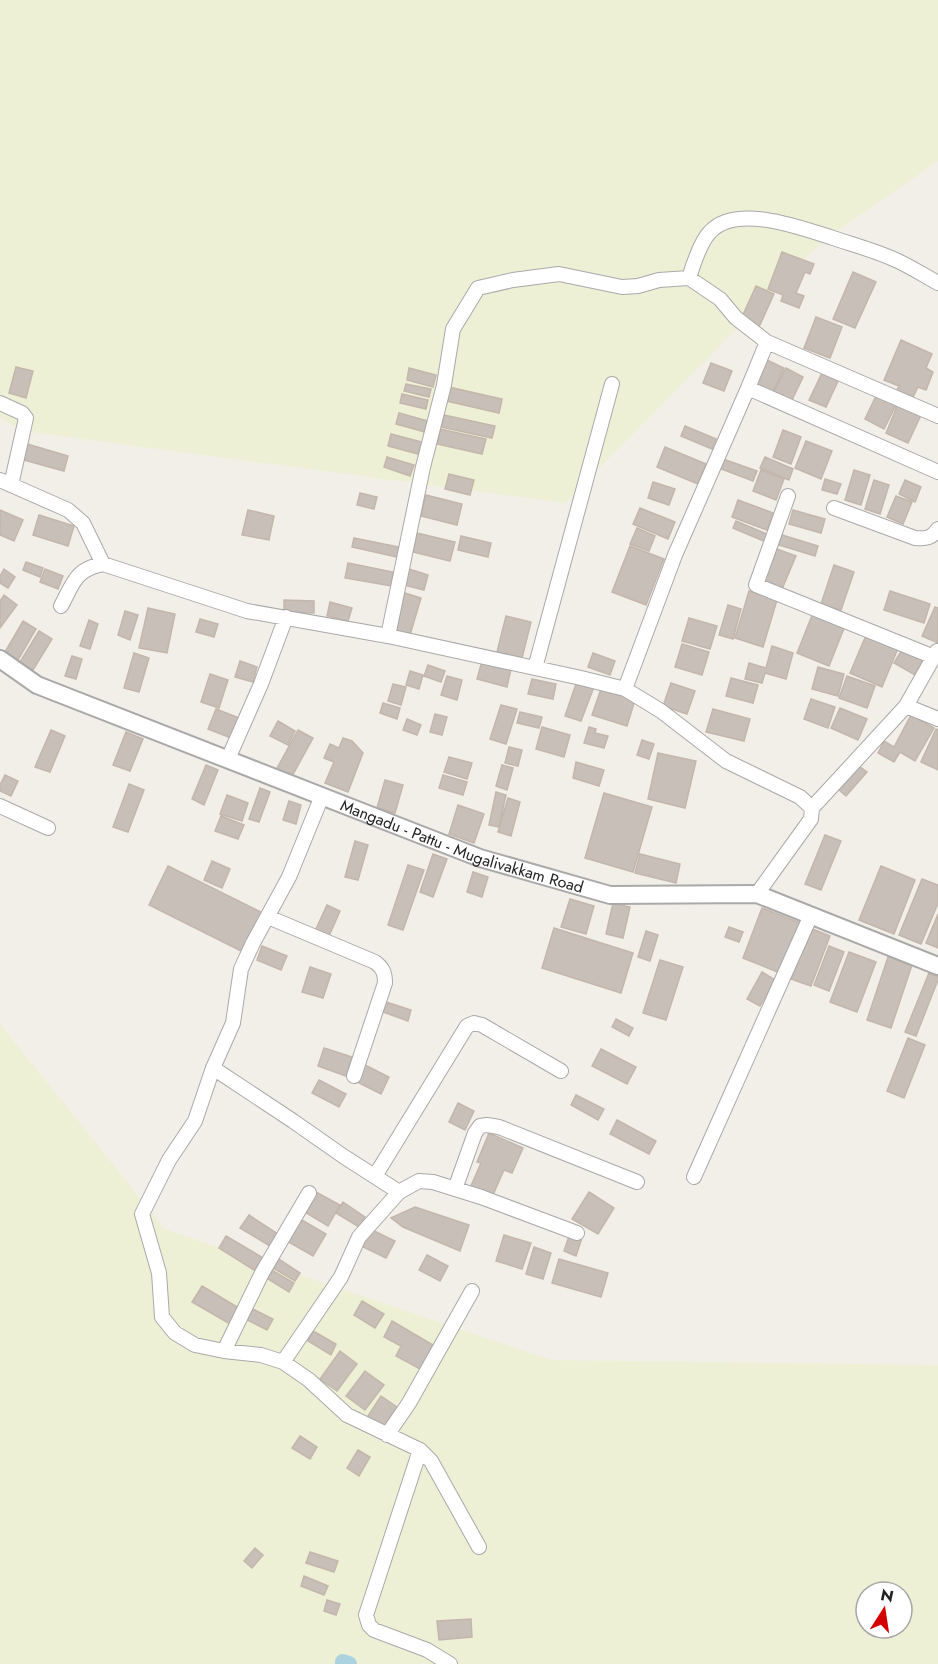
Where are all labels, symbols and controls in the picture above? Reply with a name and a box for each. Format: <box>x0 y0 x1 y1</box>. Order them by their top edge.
street label: Mangadu - Pattu - Mugalivakkam Road <box>337 794 586 899</box>
north arrow <box>854 1580 914 1640</box>
text: N <box>878 1583 896 1608</box>

